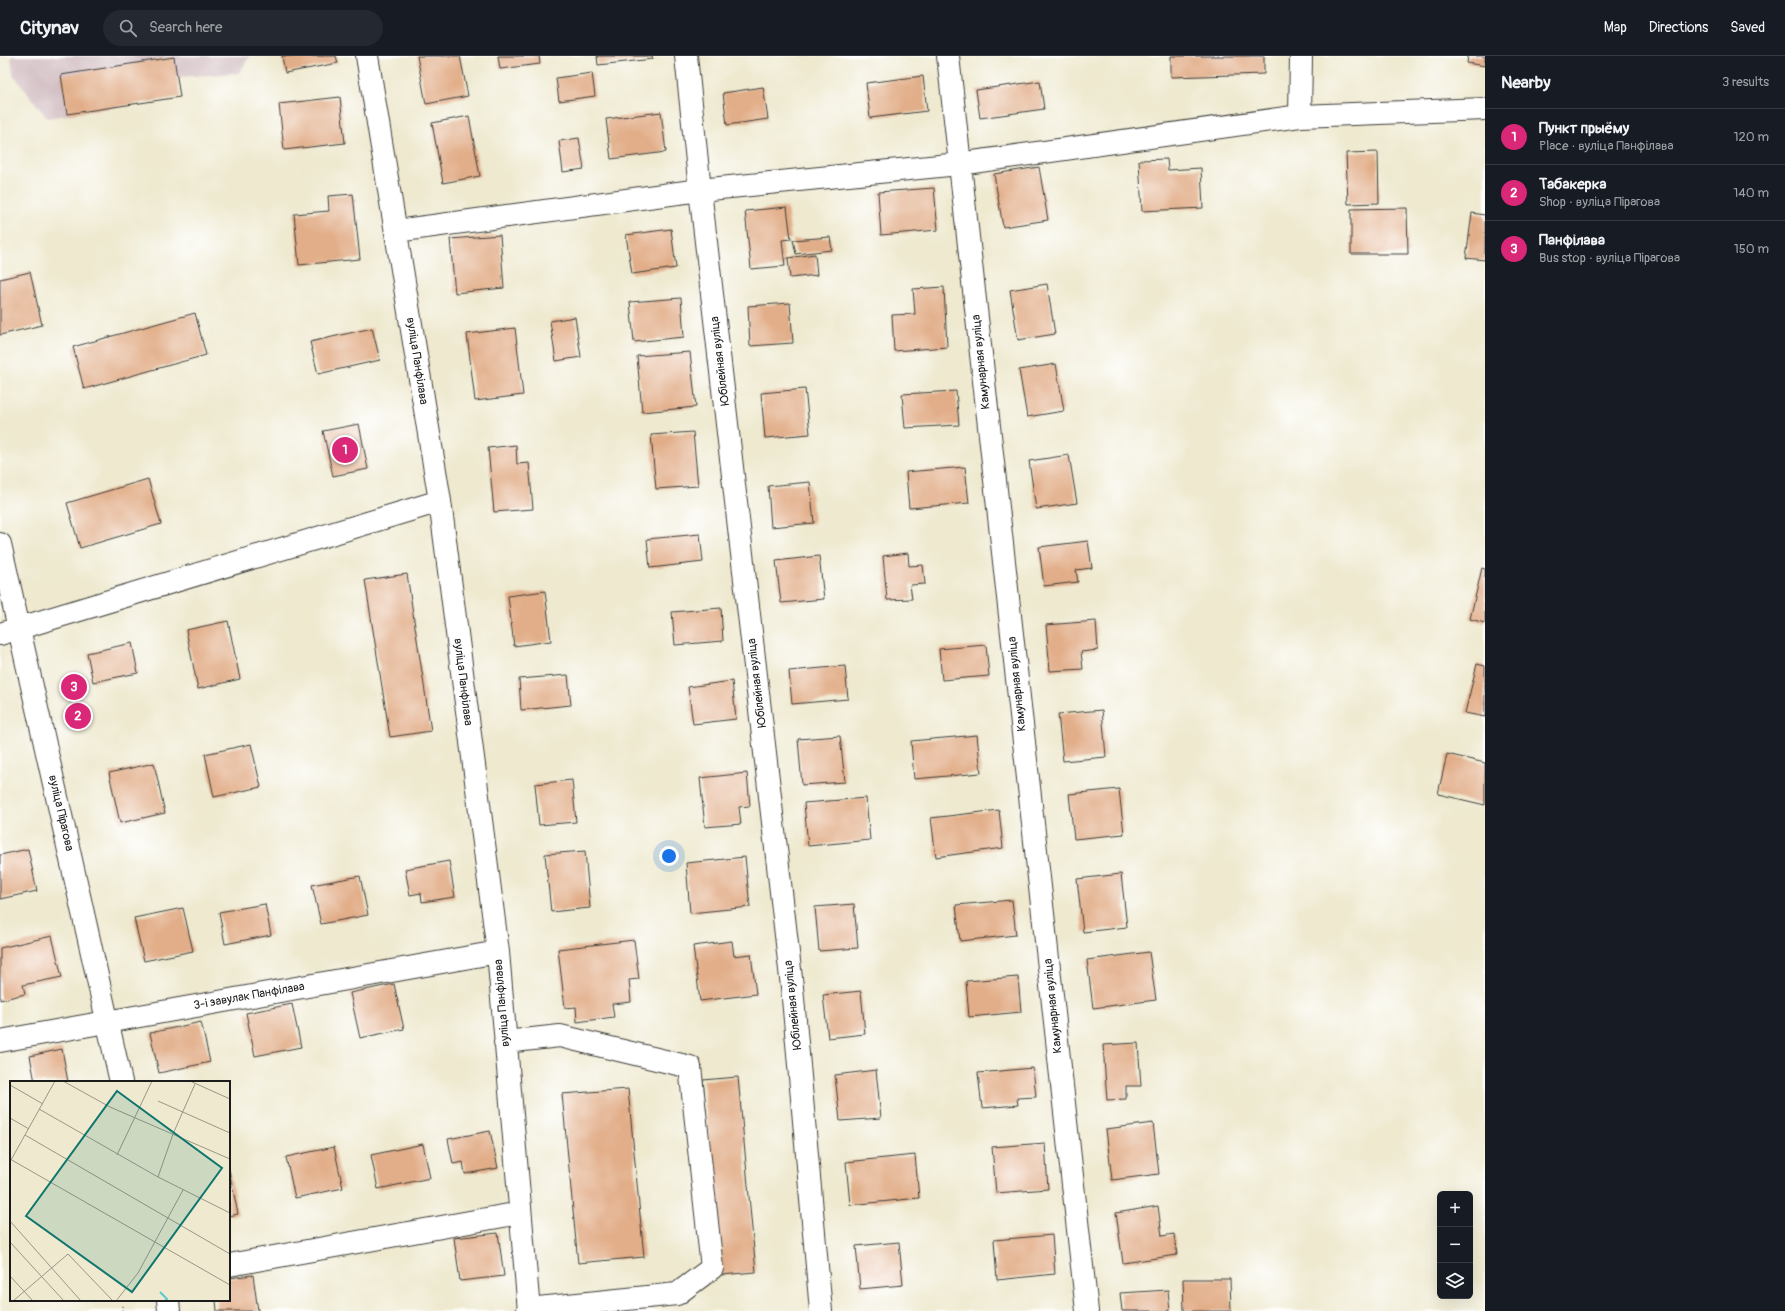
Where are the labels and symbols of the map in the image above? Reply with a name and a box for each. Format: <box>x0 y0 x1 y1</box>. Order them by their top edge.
street label: Камунарная вуліца <box>969 313 993 410</box>
street label: Юбілейная вуліца <box>707 315 733 406</box>
street label: вуліца Панфілава <box>403 316 431 406</box>
pin: 1 <box>332 435 358 465</box>
street label: Камунарная вуліца <box>1005 635 1029 732</box>
street label: вуліца Панфілава <box>450 637 476 727</box>
street label: Юбілейная вуліца <box>744 637 770 728</box>
pin: 3 <box>61 672 87 702</box>
pin: 2 <box>65 701 91 731</box>
street label: вуліца Пірагова <box>45 773 77 853</box>
your location <box>659 846 679 866</box>
street label: Камунарная вуліца <box>1041 957 1065 1054</box>
street label: вуліца Панфілава <box>491 958 513 1047</box>
street label: Юбілейная вуліца <box>781 959 805 1050</box>
street label: 3-і завулак Панфілава <box>192 979 306 1013</box>
inset map <box>10 1081 230 1301</box>

